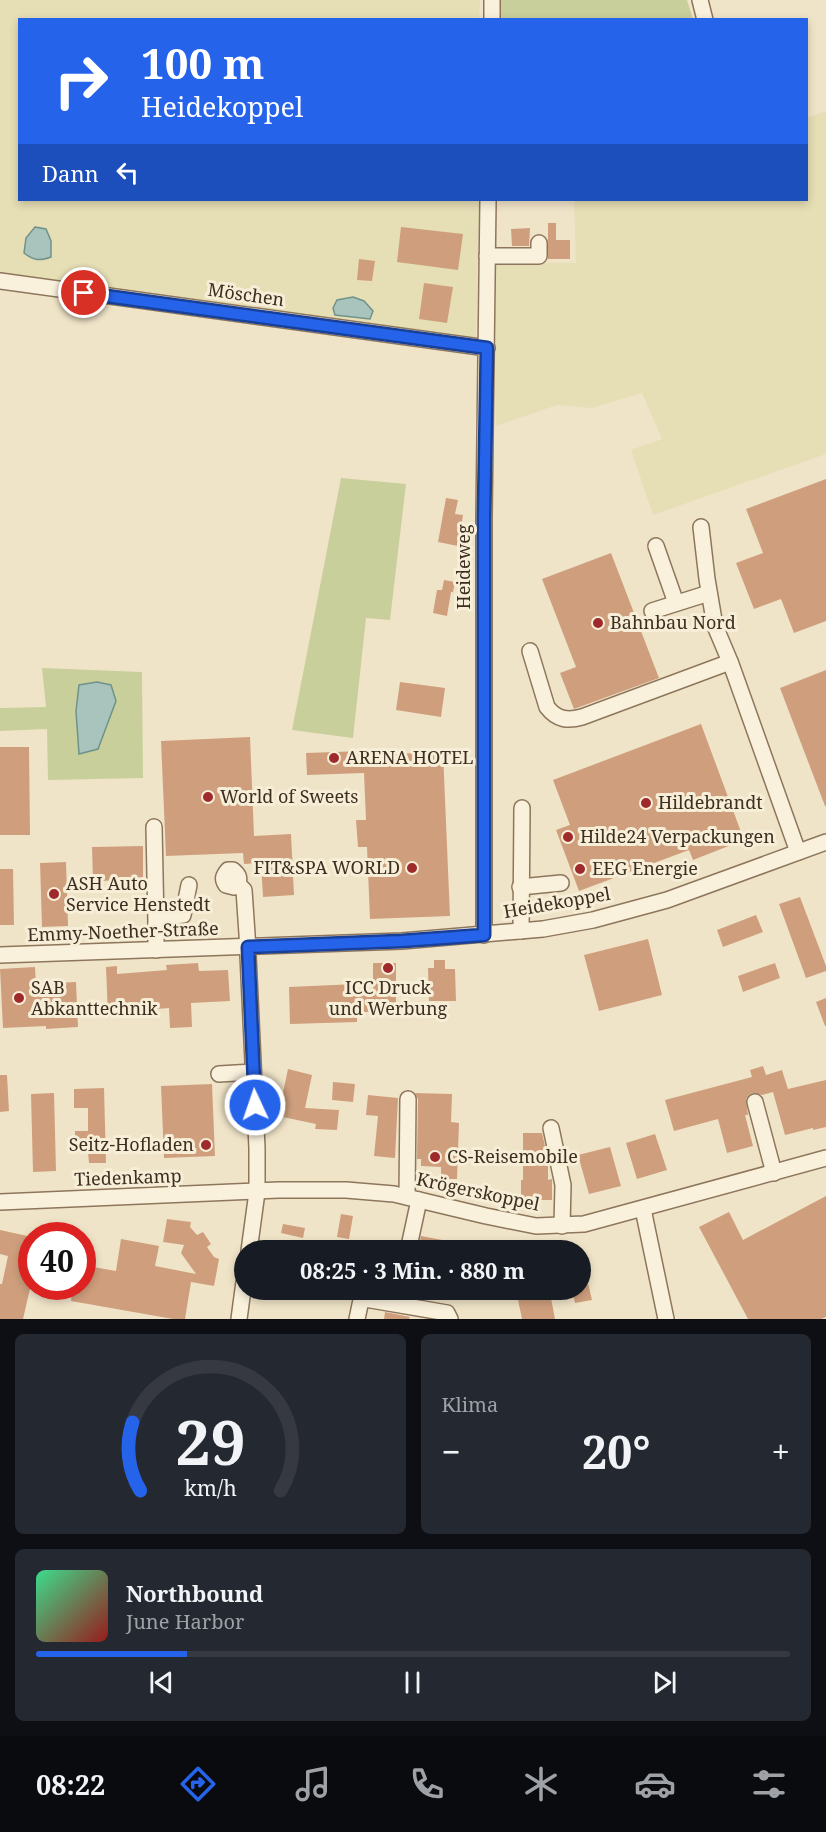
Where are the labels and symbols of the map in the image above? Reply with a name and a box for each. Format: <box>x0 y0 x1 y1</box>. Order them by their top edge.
pin <box>58 267 109 318</box>
street label: Möschen <box>206 277 286 311</box>
street label: Heideweg <box>451 524 475 610</box>
place label: Bahnbau Nord <box>610 610 736 634</box>
marker: Bahnbau Nord <box>591 616 605 630</box>
place label: ARENA HOTEL <box>346 745 474 769</box>
marker: ARENA HOTEL <box>327 751 341 765</box>
place label: World of Sweets <box>220 784 359 808</box>
marker: World of Sweets <box>201 790 215 804</box>
place label: Hildebrandt <box>658 790 763 814</box>
marker: Hildebrandt <box>639 796 653 810</box>
place label: Hilde24 Verpackungen <box>580 824 775 848</box>
marker: Hilde24 Verpackungen <box>561 830 575 844</box>
place label: FIT&SPA WORLD <box>253 855 400 879</box>
place label: EEG Energie <box>592 856 698 880</box>
marker: FIT&SPA WORLD <box>405 861 419 875</box>
marker: EEG Energie <box>573 862 587 876</box>
place label: ASH Auto Service Henstedt <box>66 871 210 916</box>
street label: Heidekoppel <box>501 881 613 923</box>
marker: ASH Auto Service Henstedt <box>47 887 61 901</box>
street label: Emmy-Noether-Straße <box>27 916 219 946</box>
marker: ICC Druck und Werbung <box>381 961 395 975</box>
place label: SAB Abkanttechnik <box>31 975 158 1020</box>
place label: ICC Druck und Werbung <box>329 975 448 1020</box>
marker: SAB Abkanttechnik <box>12 991 26 1005</box>
position arrow <box>223 1073 287 1137</box>
place label: Seitz-Hofladen <box>69 1132 194 1156</box>
marker: Seitz-Hofladen <box>199 1138 213 1152</box>
place label: CS-Reisemobile <box>447 1144 578 1168</box>
marker: CS-Reisemobile <box>428 1150 442 1164</box>
street label: Tiedenkamp <box>74 1163 182 1191</box>
street label: Krögerskoppel <box>414 1166 542 1216</box>
speed limit sign: 40 <box>18 1222 96 1300</box>

